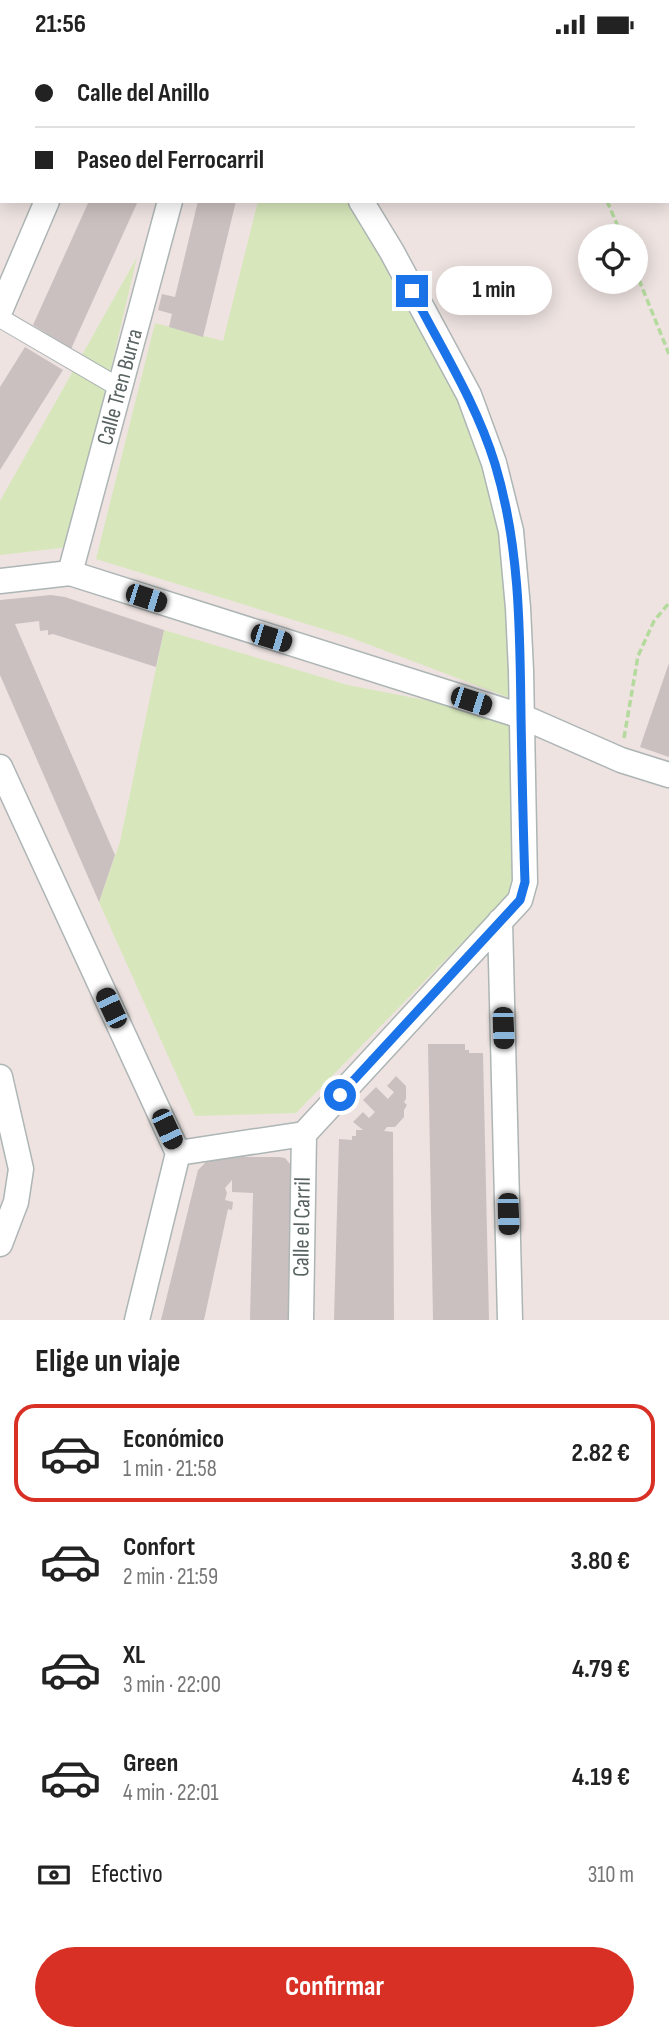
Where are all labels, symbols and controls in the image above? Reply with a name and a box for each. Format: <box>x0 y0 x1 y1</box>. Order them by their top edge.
text: 21:56 <box>35 9 86 40</box>
text: Calle del Anillo <box>77 78 210 109</box>
text: Paseo del Ferrocarril <box>77 145 264 176</box>
map controls <box>578 224 648 294</box>
button: locate <box>578 224 648 294</box>
callout: 1 min <box>436 267 552 315</box>
route end <box>396 275 428 307</box>
text: 1 min <box>473 276 515 304</box>
street label: Calle Tren Burra <box>91 326 149 448</box>
car <box>123 582 170 614</box>
car <box>248 622 295 654</box>
car <box>448 685 495 717</box>
car <box>93 985 130 1031</box>
car <box>492 1007 515 1049</box>
route start <box>324 1079 356 1111</box>
car <box>149 1106 186 1152</box>
street label: Calle el Carril <box>287 1177 317 1277</box>
car <box>497 1193 520 1235</box>
text: Elige un viaje <box>35 1342 180 1381</box>
icon: car <box>39 1422 102 1485</box>
text: Económico <box>123 1424 224 1455</box>
text: 2.82 € <box>572 1438 630 1469</box>
text: 1 min · 21:58 <box>123 1455 217 1483</box>
icon: car <box>39 1530 102 1593</box>
text: Confort <box>123 1532 195 1563</box>
text: 3.80 € <box>571 1546 630 1577</box>
text: 2 min · 21:59 <box>123 1563 218 1591</box>
icon: car <box>39 1638 102 1701</box>
text: XL <box>123 1640 145 1671</box>
text: 4.79 € <box>572 1654 630 1685</box>
text: 3 min · 22:00 <box>123 1671 221 1699</box>
icon: car <box>39 1746 102 1809</box>
text: Green <box>123 1748 178 1779</box>
text: 4.19 € <box>572 1762 630 1793</box>
text: 4 min · 22:01 <box>123 1779 219 1807</box>
icon: cash <box>35 1856 73 1894</box>
text: Efectivo <box>91 1859 163 1890</box>
text: 310 m <box>588 1861 634 1889</box>
button: Confirmar <box>35 1947 634 2027</box>

